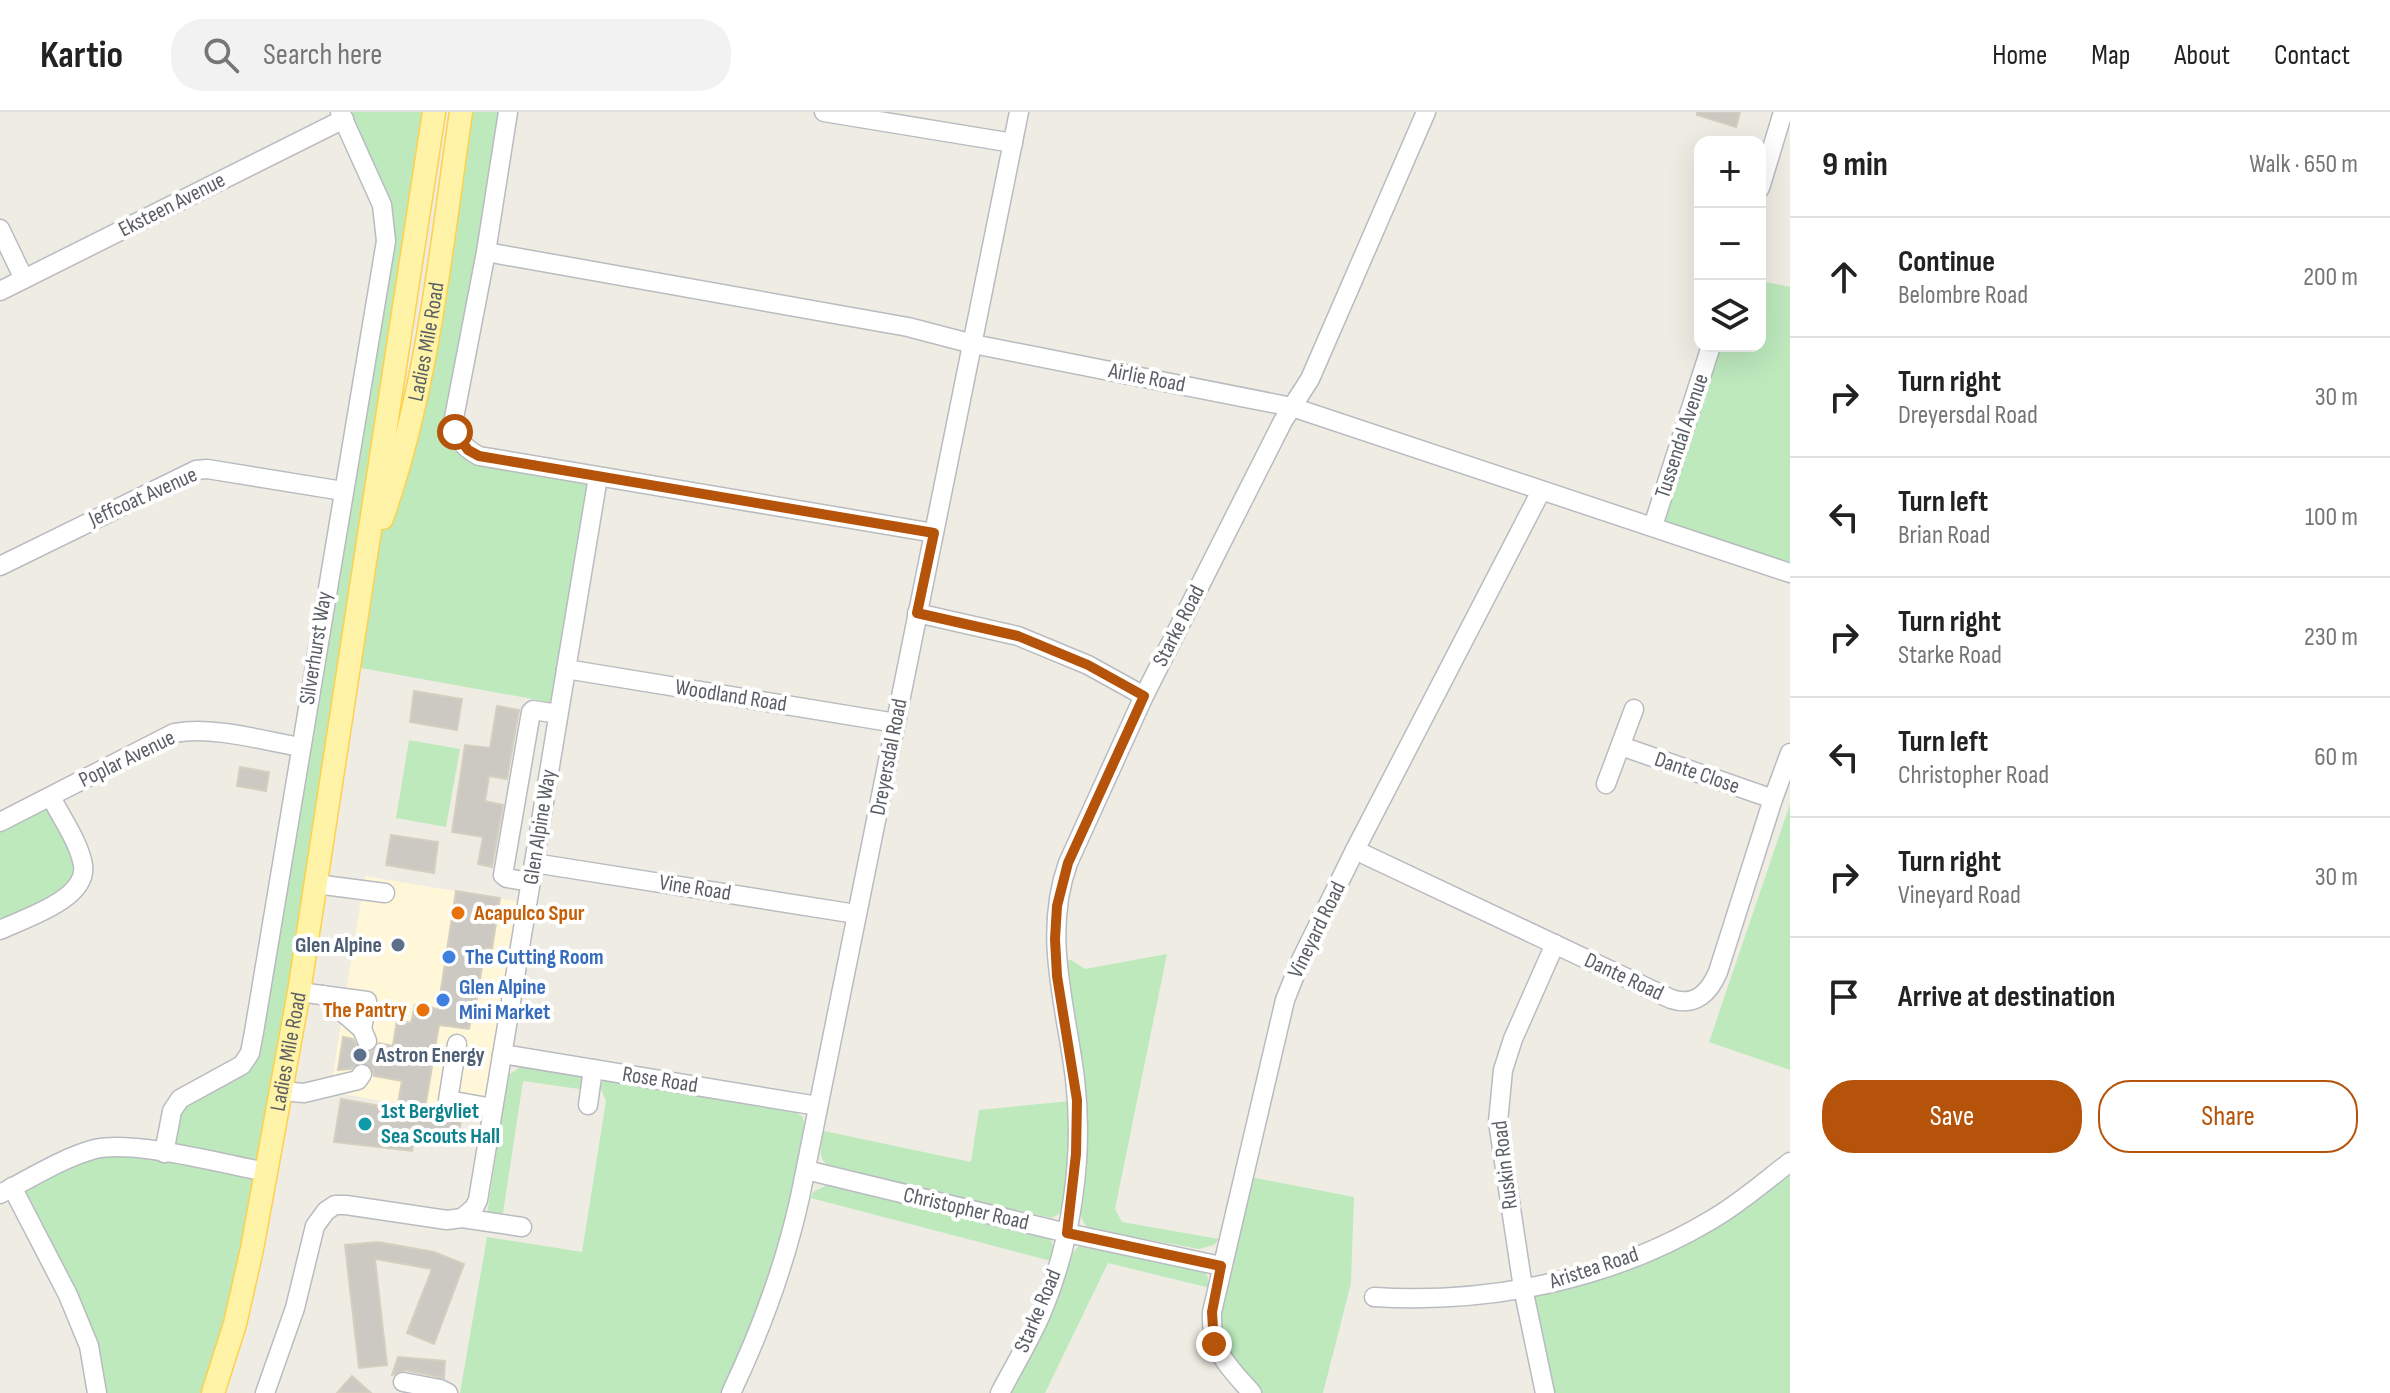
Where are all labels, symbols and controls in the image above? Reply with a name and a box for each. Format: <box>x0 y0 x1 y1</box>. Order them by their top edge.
search box <box>171 19 731 91</box>
text: Kartio <box>40 33 123 78</box>
icon: search <box>199 33 243 77</box>
text: Search here <box>263 37 382 73</box>
text: Home <box>1992 39 2047 72</box>
text: Map <box>2091 39 2130 72</box>
text: About <box>2174 39 2230 72</box>
text: Contact <box>2274 39 2350 72</box>
map controls <box>1694 136 1766 352</box>
button: + <box>1694 136 1766 208</box>
text: 9 min <box>1822 144 1888 185</box>
text: Walk · 650 m <box>2249 149 2358 180</box>
street label: Eksteen Avenue <box>114 167 230 243</box>
button: − <box>1694 208 1766 280</box>
text: Continue <box>1898 244 1995 280</box>
icon: ahead <box>1822 255 1866 299</box>
text: 200 m <box>2303 262 2358 293</box>
street label: Ladies Mile Road <box>402 280 450 404</box>
button: layers <box>1694 280 1766 352</box>
text: Belombre Road <box>1898 280 2028 311</box>
street label: Airlie Road <box>1105 357 1188 399</box>
text: Turn right <box>1898 364 2001 400</box>
street label: Tussendal Avenue <box>1649 370 1715 502</box>
icon: right <box>1822 375 1866 419</box>
text: 30 m <box>2315 382 2358 413</box>
text: Dreyersdal Road <box>1898 400 2038 431</box>
route start <box>437 414 473 450</box>
street label: Jeffcoat Avenue <box>84 461 201 533</box>
text: Turn left <box>1898 484 1988 520</box>
icon: left <box>1822 495 1866 539</box>
text: 100 m <box>2305 502 2358 533</box>
text: Brian Road <box>1898 520 1990 551</box>
street label: Starke Road <box>1147 581 1211 671</box>
street label: Silverhurst Way <box>294 589 338 707</box>
text: Turn right <box>1898 604 2001 640</box>
icon: right <box>1822 615 1866 659</box>
text: 230 m <box>2304 622 2358 653</box>
text: Starke Road <box>1898 640 2002 671</box>
street label: Woodland Road <box>673 674 789 718</box>
street label: Dreyersdal Road <box>864 696 914 818</box>
street label: Poplar Avenue <box>74 724 180 794</box>
text: Turn left <box>1898 724 1988 760</box>
icon: left <box>1822 735 1866 779</box>
text: 60 m <box>2314 742 2358 773</box>
street label: Dante Close <box>1651 746 1743 800</box>
text: Christopher Road <box>1898 760 2049 791</box>
street label: Glen Alpine Way <box>518 767 562 886</box>
text: Turn right <box>1898 844 2001 880</box>
icon: right <box>1822 855 1866 899</box>
text: 30 m <box>2315 862 2358 893</box>
street label: Vine Road <box>657 869 733 907</box>
street label: Vineyard Road <box>1282 877 1352 983</box>
text: Vineyard Road <box>1898 880 2021 911</box>
place label: Acapulco Spur <box>473 900 585 927</box>
marker: Acapulco Spur <box>449 904 467 922</box>
place label: Glen Alpine <box>295 932 382 959</box>
marker: Glen Alpine <box>389 936 407 954</box>
place label: The Cutting Room <box>465 944 604 971</box>
street label: Dante Road <box>1580 947 1668 1007</box>
marker: The Cutting Room <box>440 948 458 966</box>
place label: Glen Alpine Mini Market <box>459 974 550 1026</box>
icon: arrive <box>1822 975 1866 1019</box>
text: Arrive at destination <box>1898 979 2115 1015</box>
street label: Ladies Mile Road <box>264 990 312 1113</box>
marker: Glen Alpine Mini Market <box>434 991 452 1009</box>
place label: The Pantry <box>323 997 407 1024</box>
marker: The Pantry <box>414 1001 432 1019</box>
place label: Astron Energy <box>375 1042 485 1069</box>
marker: Astron Energy <box>351 1046 369 1064</box>
street label: Rose Road <box>620 1061 700 1099</box>
button: Save <box>1822 1080 2082 1153</box>
button: Share <box>2098 1080 2358 1153</box>
place label: 1st Bergvliet Sea Scouts Hall <box>381 1098 500 1150</box>
marker: 1st Bergvliet Sea Scouts Hall <box>356 1115 374 1133</box>
street label: Ruskin Road <box>1486 1119 1524 1211</box>
street label: Christopher Road <box>901 1181 1031 1237</box>
street label: Aristea Road <box>1545 1241 1642 1295</box>
street label: Starke Road <box>1008 1265 1068 1357</box>
route end <box>1196 1326 1232 1362</box>

